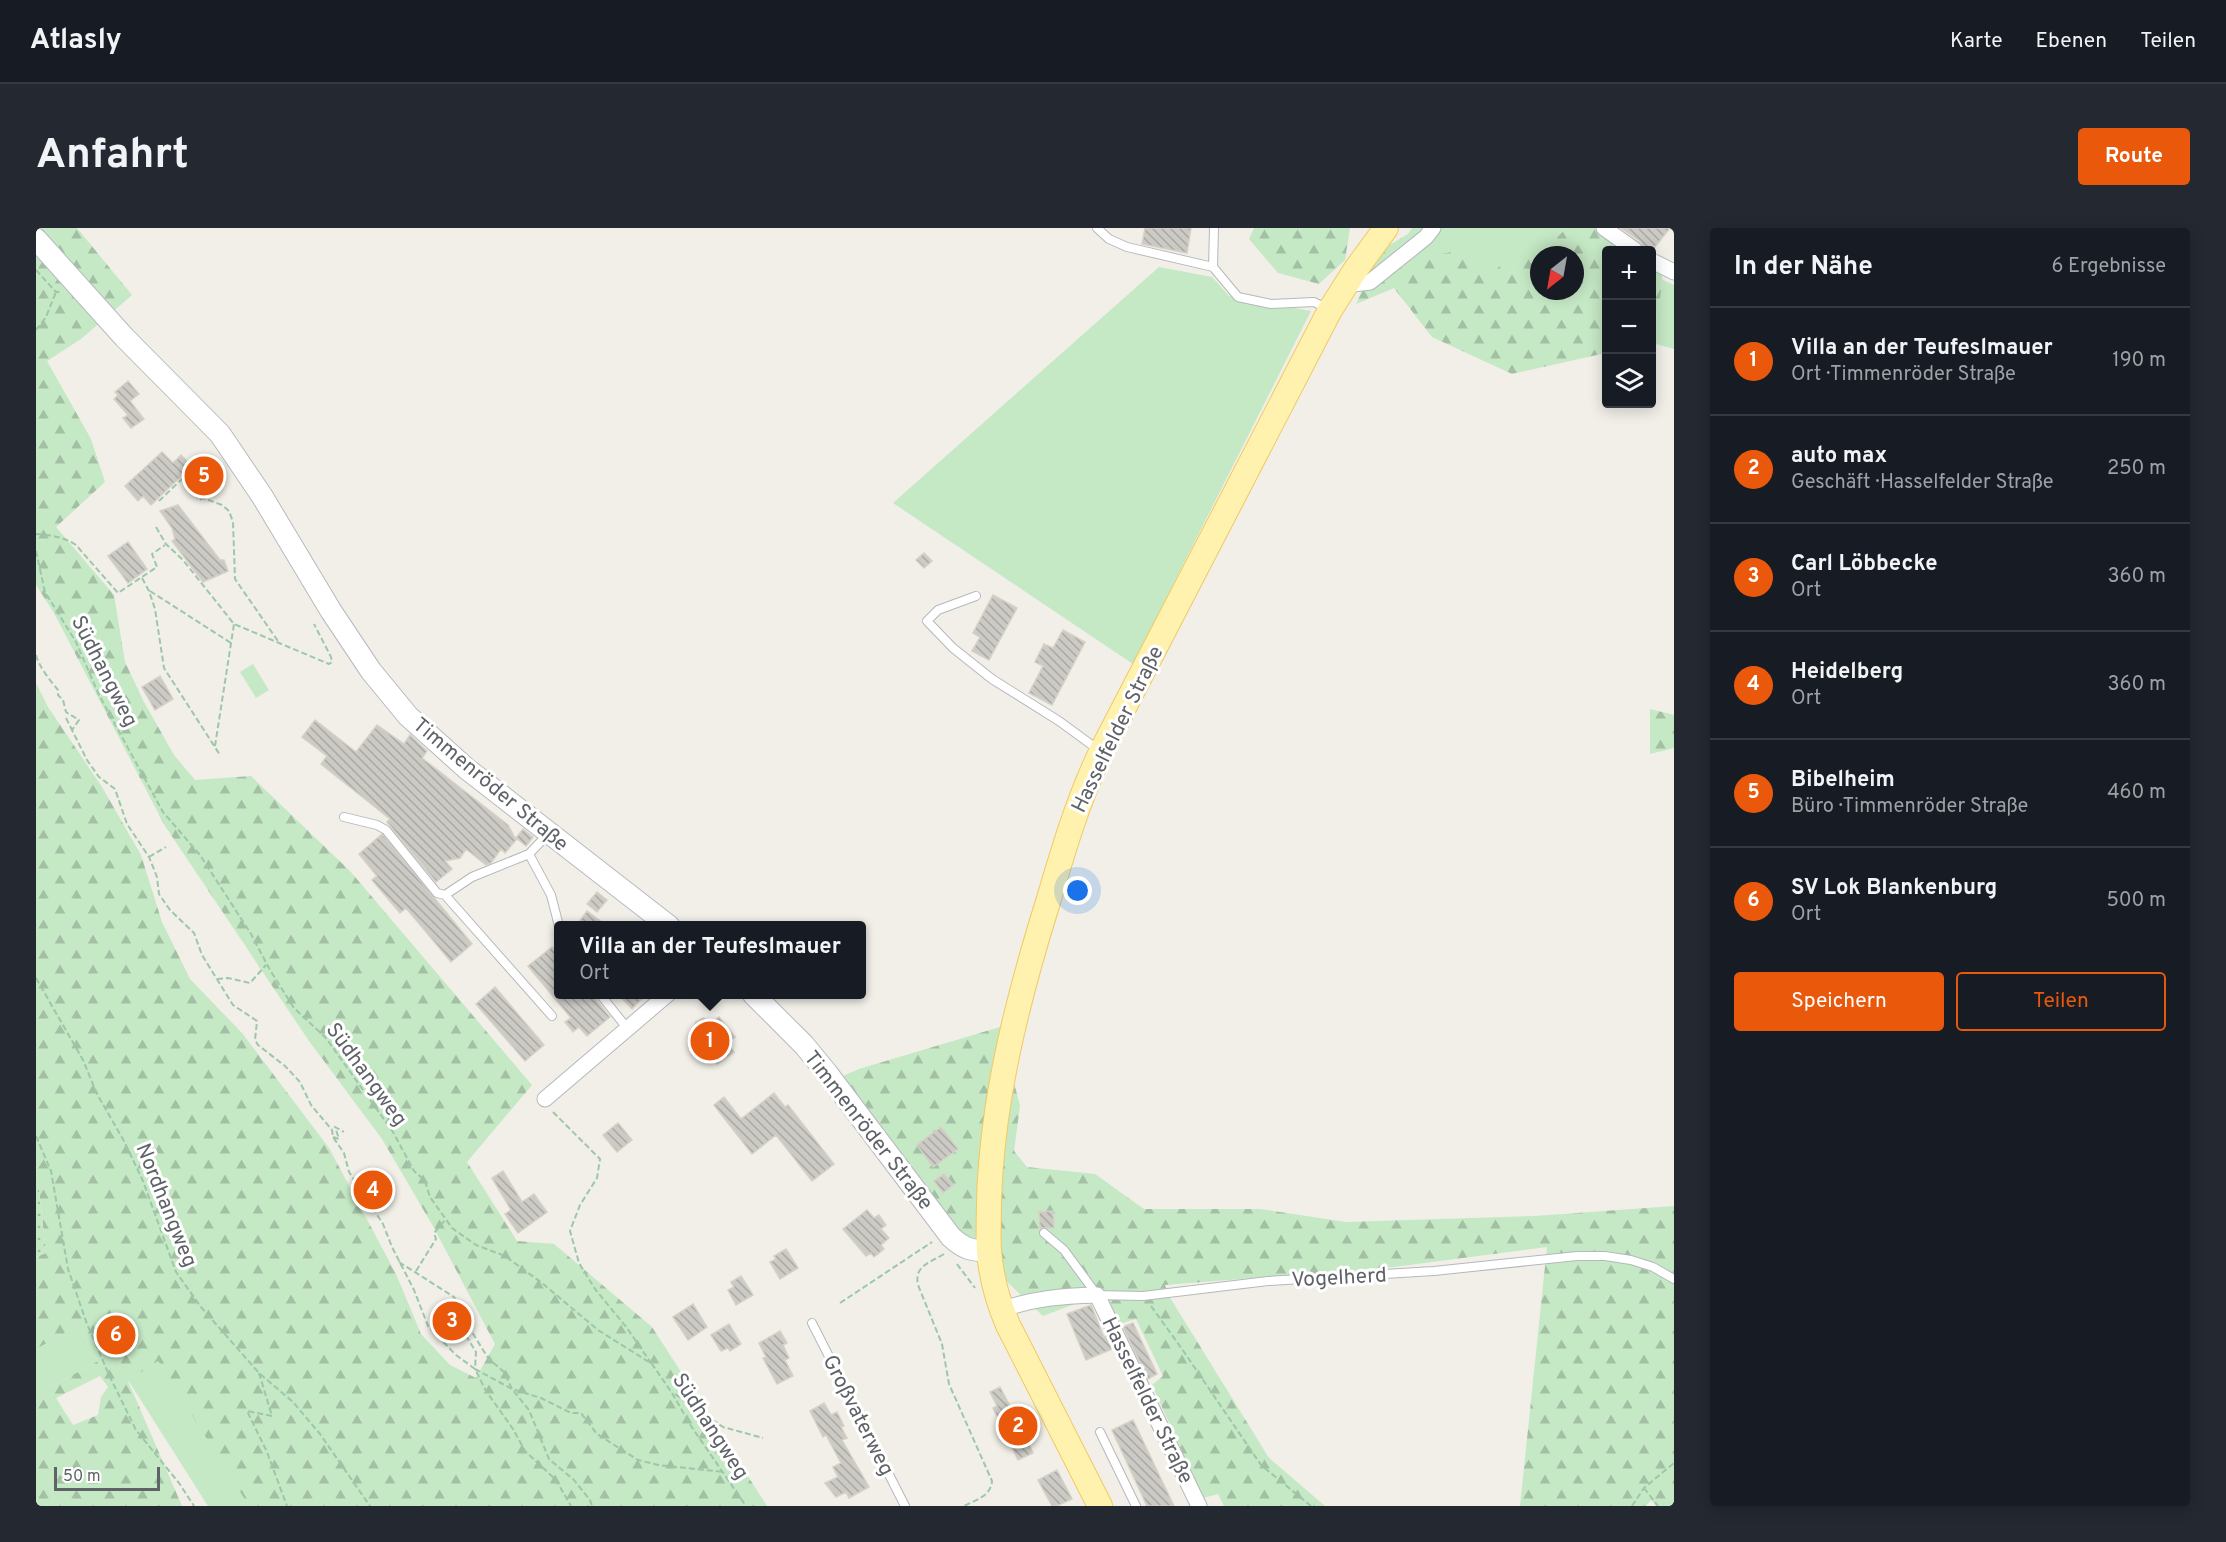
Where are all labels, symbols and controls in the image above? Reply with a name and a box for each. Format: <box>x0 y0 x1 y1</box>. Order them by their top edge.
text: Atlasly <box>30 23 122 59</box>
text: Karte <box>1950 28 2002 55</box>
text: Ebenen <box>2035 28 2107 55</box>
text: Teilen <box>2140 28 2196 55</box>
button: Route <box>2078 128 2190 185</box>
text: Anfahrt <box>36 130 189 183</box>
north arrow <box>1530 246 1584 300</box>
map controls <box>1602 246 1656 408</box>
button: + <box>1602 246 1656 300</box>
text: In der Nähe <box>1734 251 1873 284</box>
text: 6 Ergebnisse <box>2051 254 2166 280</box>
button: − <box>1602 300 1656 354</box>
text: Villa an der Teufeslmauer <box>1791 335 2053 362</box>
text: 1 <box>1750 348 1758 374</box>
text: 190 m <box>2112 348 2166 374</box>
button: layers <box>1602 354 1656 408</box>
text: Ort · Timmenröder Straße <box>1791 362 2016 388</box>
text: auto max <box>1791 443 1887 470</box>
pin: 5 <box>184 454 224 498</box>
text: 2 <box>1747 456 1760 482</box>
text: 250 m <box>2107 456 2166 482</box>
text: Geschäft · Hasselfelder Straße <box>1791 470 2054 496</box>
text: Carl Löbbecke <box>1791 551 1937 578</box>
text: 3 <box>1748 564 1760 590</box>
text: 360 m <box>2108 564 2166 590</box>
text: Ort <box>1791 578 1821 604</box>
street label: Südhangweg <box>64 611 143 732</box>
street label: Hasselfelder Straße <box>1066 642 1170 817</box>
text: Heidelberg <box>1791 659 1903 686</box>
text: 4 <box>1747 672 1760 698</box>
text: 360 m <box>2108 672 2166 698</box>
text: Ort <box>1791 686 1821 712</box>
street label: Timmenröder Straße <box>407 712 573 858</box>
text: Bibelheim <box>1791 767 1895 794</box>
text: 5 <box>1747 780 1760 806</box>
text: 460 m <box>2107 780 2166 806</box>
text: Büro · Timmenröder Straße <box>1791 794 2028 820</box>
text: SV Lok Blankenburg <box>1791 875 1997 902</box>
your location <box>1063 876 1092 905</box>
text: 6 <box>1747 888 1760 914</box>
text: 500 m <box>2106 888 2166 914</box>
text: Ort <box>1791 902 1821 928</box>
popup <box>554 921 866 999</box>
text: Villa an der Teufeslmauer <box>579 934 841 961</box>
text: Ort <box>579 961 609 987</box>
button: Speichern <box>1734 972 1944 1031</box>
button: Teilen <box>1956 972 2166 1031</box>
street label: Südhangweg <box>319 1018 412 1132</box>
pin: 1 <box>690 1018 730 1064</box>
street label: Timmenröder Straße <box>797 1046 939 1216</box>
street label: Nordhangweg <box>128 1140 203 1272</box>
pin: 4 <box>354 1168 392 1212</box>
street label: Vogelherd <box>1291 1263 1387 1294</box>
pin: 3 <box>432 1298 472 1344</box>
pin: 6 <box>96 1312 136 1358</box>
street label: Hasselfelder Straße <box>1095 1313 1199 1488</box>
street label: Großvaterweg <box>816 1351 900 1481</box>
street label: Südhangweg <box>665 1368 754 1485</box>
pin: 2 <box>998 1404 1038 1448</box>
scale bar <box>54 1464 160 1492</box>
text: 50 m <box>63 1467 101 1487</box>

